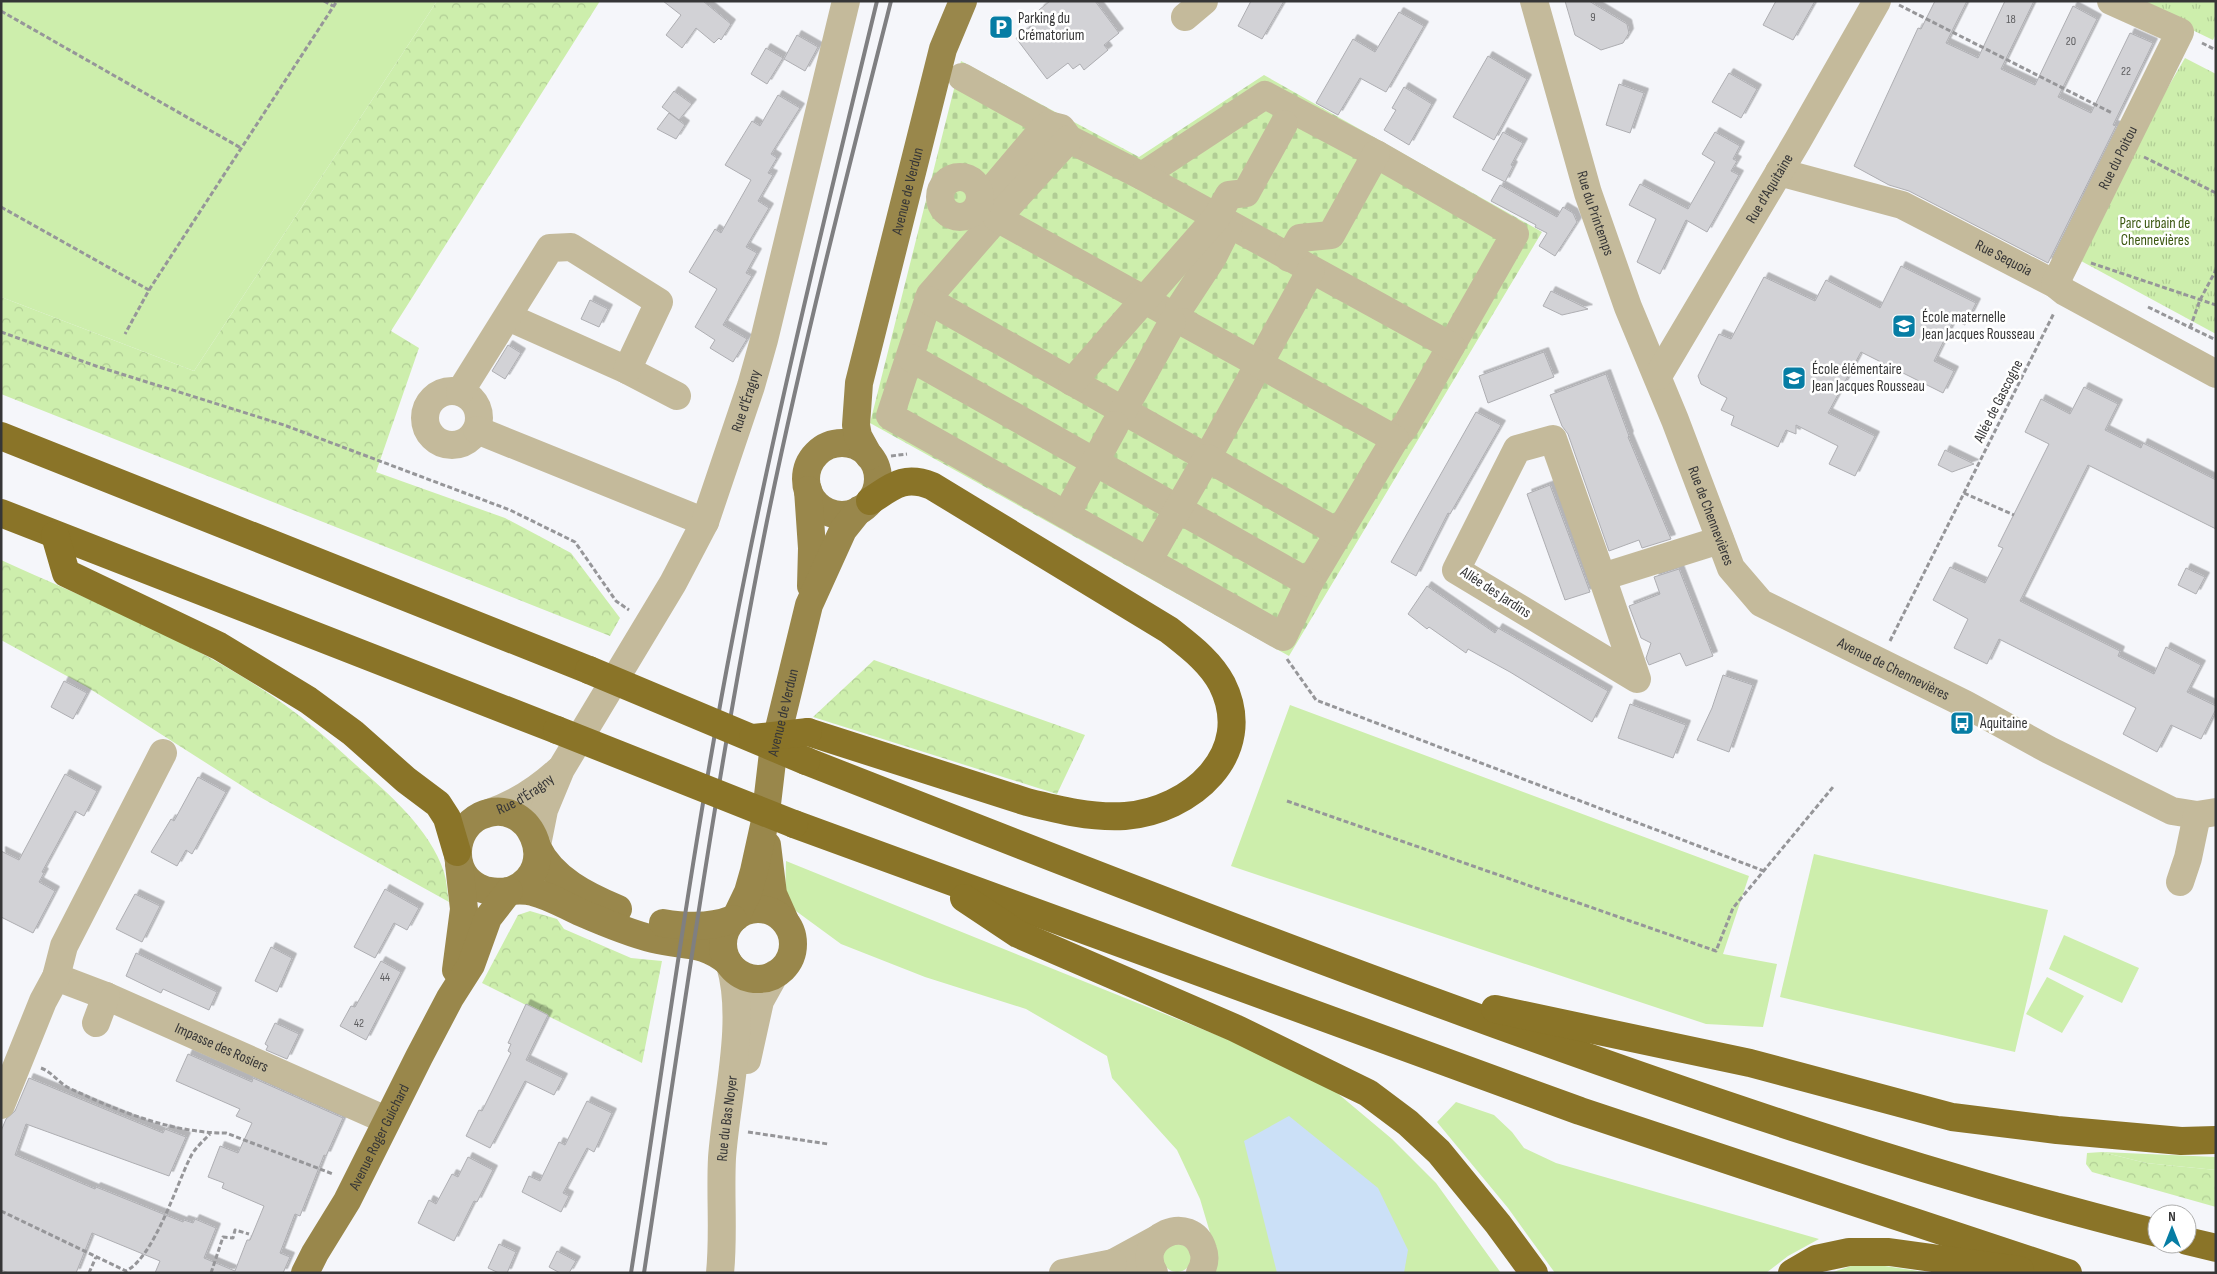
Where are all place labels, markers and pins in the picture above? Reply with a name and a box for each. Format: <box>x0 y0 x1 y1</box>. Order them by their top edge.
place label: Parking du Crématorium <box>1018 9 1084 45</box>
parking icon: Parking du Crématorium <box>988 14 1014 40</box>
place label: École maternelle Jean Jacques Rousseau <box>1921 308 2035 344</box>
school or university icon: École maternelle Jean Jacques Rousseau <box>1891 313 1917 339</box>
place label: École élémentaire Jean Jacques Rousseau <box>1811 360 1925 396</box>
school or university icon: École élémentaire Jean Jacques Rousseau <box>1781 365 1807 391</box>
bus stop icon: Aquitaine <box>1949 710 1975 736</box>
place label: Aquitaine <box>1979 714 2027 733</box>

